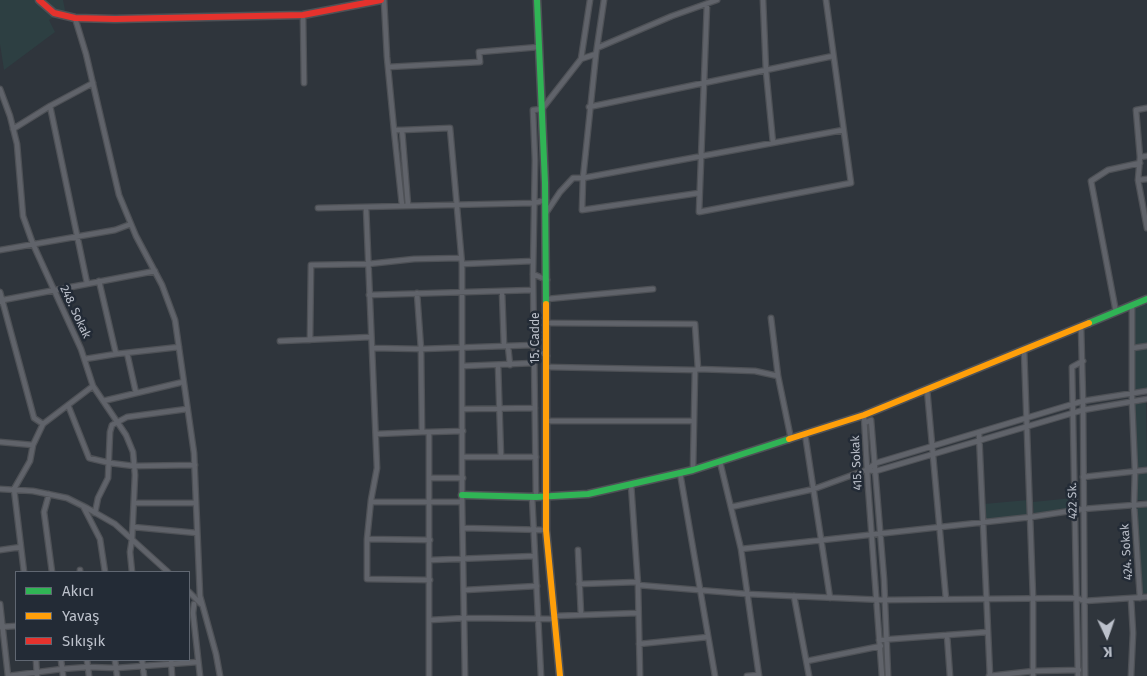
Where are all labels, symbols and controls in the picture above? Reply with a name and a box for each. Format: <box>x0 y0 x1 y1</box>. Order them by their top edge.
street label: 248. Sokak <box>56 283 94 341</box>
street label: 15. Cadde <box>529 312 543 364</box>
street label: 415. Sokak <box>848 435 866 491</box>
street label: 422 Sk. <box>1065 482 1081 520</box>
street label: 424. Sokak <box>1118 523 1136 581</box>
legend <box>15 571 190 661</box>
text: Akıcı <box>62 582 94 600</box>
text: Yavaş <box>62 607 99 625</box>
north arrow <box>1082 611 1132 661</box>
text: Sıkışık <box>62 632 105 650</box>
text: K <box>1103 643 1113 660</box>

